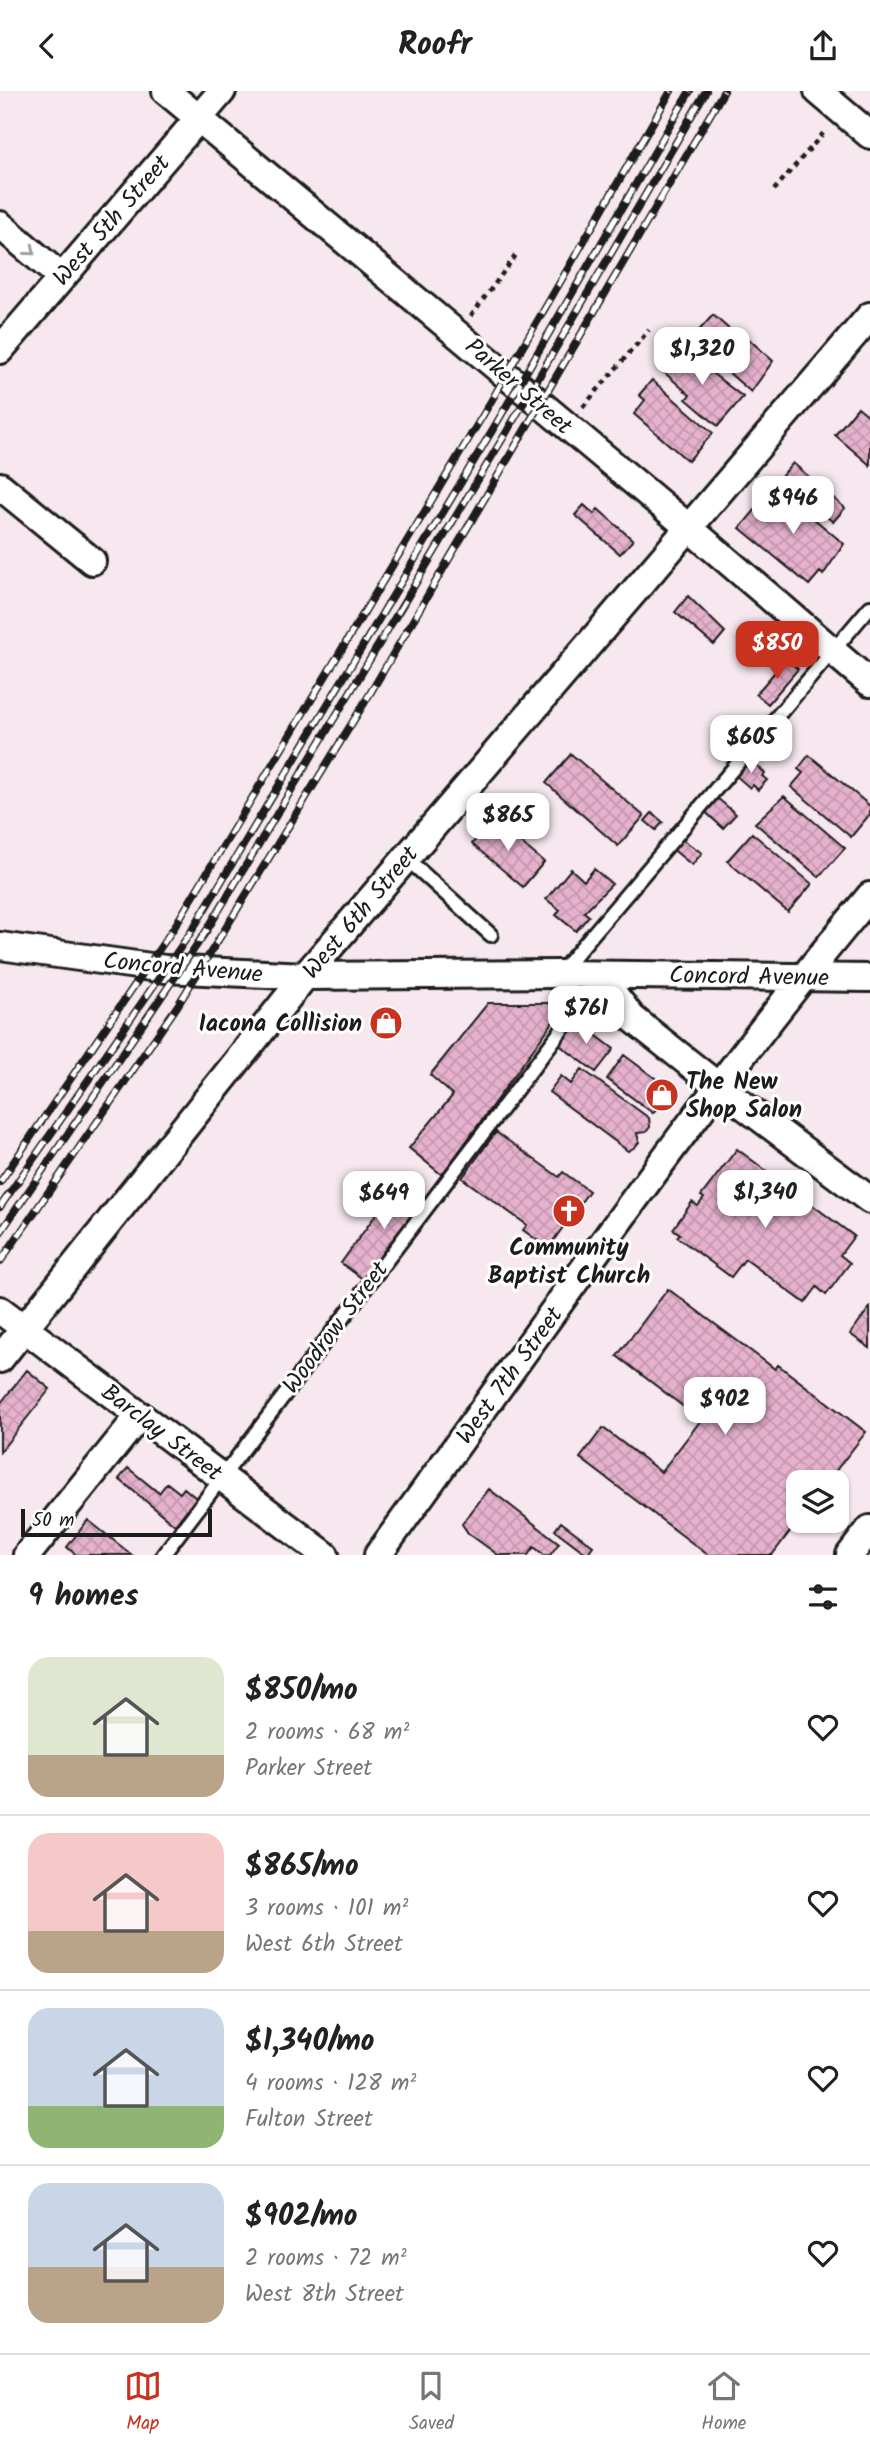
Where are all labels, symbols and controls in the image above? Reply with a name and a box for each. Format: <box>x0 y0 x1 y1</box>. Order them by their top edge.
text: Roofr <box>398 20 472 71</box>
icon: back <box>28 27 66 65</box>
icon: share <box>804 27 842 65</box>
street label: West 5th Street <box>44 146 181 296</box>
one-way arrow <box>22 243 35 255</box>
pin: $1,320 <box>645 327 759 387</box>
street label: Parker Street <box>455 329 581 446</box>
text: $1,320 <box>670 332 734 368</box>
pin: $946 <box>752 477 834 536</box>
text: $946 <box>768 481 818 517</box>
pin: $850 <box>736 621 818 681</box>
text: $850 <box>752 626 802 662</box>
pin: $605 <box>710 715 792 775</box>
text: $605 <box>726 720 776 756</box>
pin: $865 <box>467 793 549 853</box>
text: $865 <box>482 798 534 834</box>
street label: West 6th Street <box>293 837 429 989</box>
street label: Concord Avenue <box>102 942 264 995</box>
street label: Concord Avenue <box>669 957 829 998</box>
pin: $761 <box>545 986 627 1046</box>
text: $761 <box>564 991 608 1027</box>
shop icon: Iacona Collision <box>367 1004 405 1042</box>
place label: Iacona Collision <box>198 1005 362 1044</box>
place label: The New Shop Salon <box>686 1063 802 1130</box>
shop icon: The New Shop Salon <box>643 1076 681 1114</box>
pin: $649 <box>343 1171 425 1231</box>
pin: $1,340 <box>708 1171 822 1230</box>
text: $1,340 <box>733 1175 797 1211</box>
text: $649 <box>359 1176 409 1212</box>
church icon: Community Baptist Church <box>550 1192 588 1230</box>
place label: Community Baptist Church <box>488 1229 650 1296</box>
street label: Woodrow Street <box>273 1253 400 1403</box>
street label: West 7th Street <box>447 1298 574 1453</box>
street label: Barclay Street <box>92 1374 231 1493</box>
pin: $902 <box>684 1377 766 1437</box>
text: $902 <box>700 1382 750 1418</box>
map controls <box>786 1470 849 1533</box>
button: layers <box>786 1470 849 1533</box>
scale bar <box>21 1506 212 1538</box>
text: 50 m <box>32 1506 74 1536</box>
text: 9 homes <box>28 1573 139 1621</box>
icon: filters <box>804 1578 842 1616</box>
text: $850/mo <box>245 1667 358 1715</box>
icon: home <box>84 1685 168 1769</box>
icon: heart <box>804 1708 842 1746</box>
text: 2 rooms · 68 m² <box>245 1715 409 1751</box>
text: Parker Street <box>245 1751 372 1787</box>
text: $865/mo <box>245 1843 359 1891</box>
icon: home <box>84 1861 168 1945</box>
icon: heart <box>804 1884 842 1922</box>
text: 3 rooms · 101 m² <box>245 1891 408 1927</box>
text: West 6th Street <box>245 1927 403 1963</box>
text: $1,340/mo <box>245 2018 375 2066</box>
icon: home <box>84 2036 168 2120</box>
icon: heart <box>804 2059 842 2097</box>
text: 4 rooms · 128 m² <box>245 2066 416 2102</box>
text: Fulton Street <box>245 2102 373 2138</box>
text: $902/mo <box>245 2193 358 2241</box>
icon: home <box>84 2211 168 2295</box>
icon: heart <box>804 2234 842 2272</box>
text: 2 rooms · 72 m² <box>245 2241 407 2277</box>
text: West 8th Street <box>245 2277 404 2313</box>
tab: Map <box>124 2367 162 2439</box>
tab: Saved <box>409 2367 454 2439</box>
tab: Home <box>701 2367 746 2439</box>

